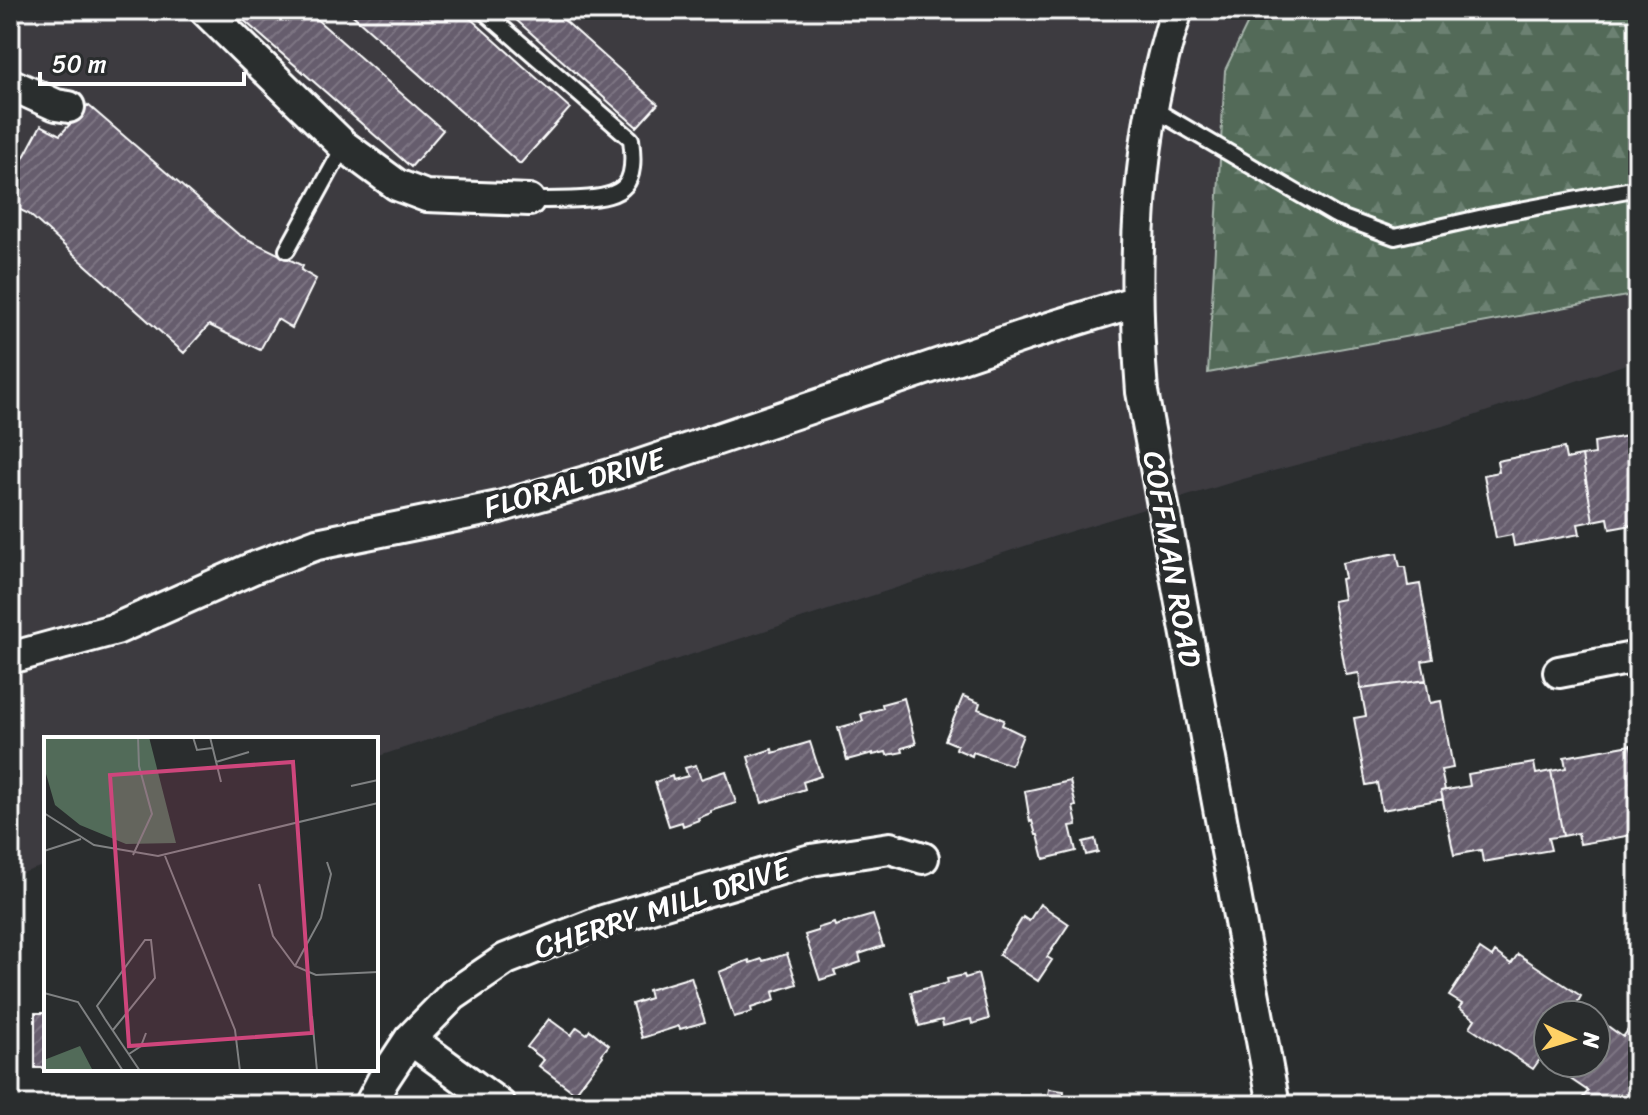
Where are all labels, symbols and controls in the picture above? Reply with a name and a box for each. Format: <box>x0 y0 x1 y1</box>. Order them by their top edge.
scale bar <box>40 36 244 86</box>
text: 50 m <box>52 43 107 85</box>
street label: FLORAL DRIVE <box>477 431 673 535</box>
street label: COFFMAN ROAD <box>1126 447 1218 671</box>
inset map <box>44 737 378 1071</box>
street label: CHERRY MILL DRIVE <box>527 840 799 975</box>
north arrow <box>1532 999 1612 1079</box>
text: N <box>1571 1030 1612 1050</box>

